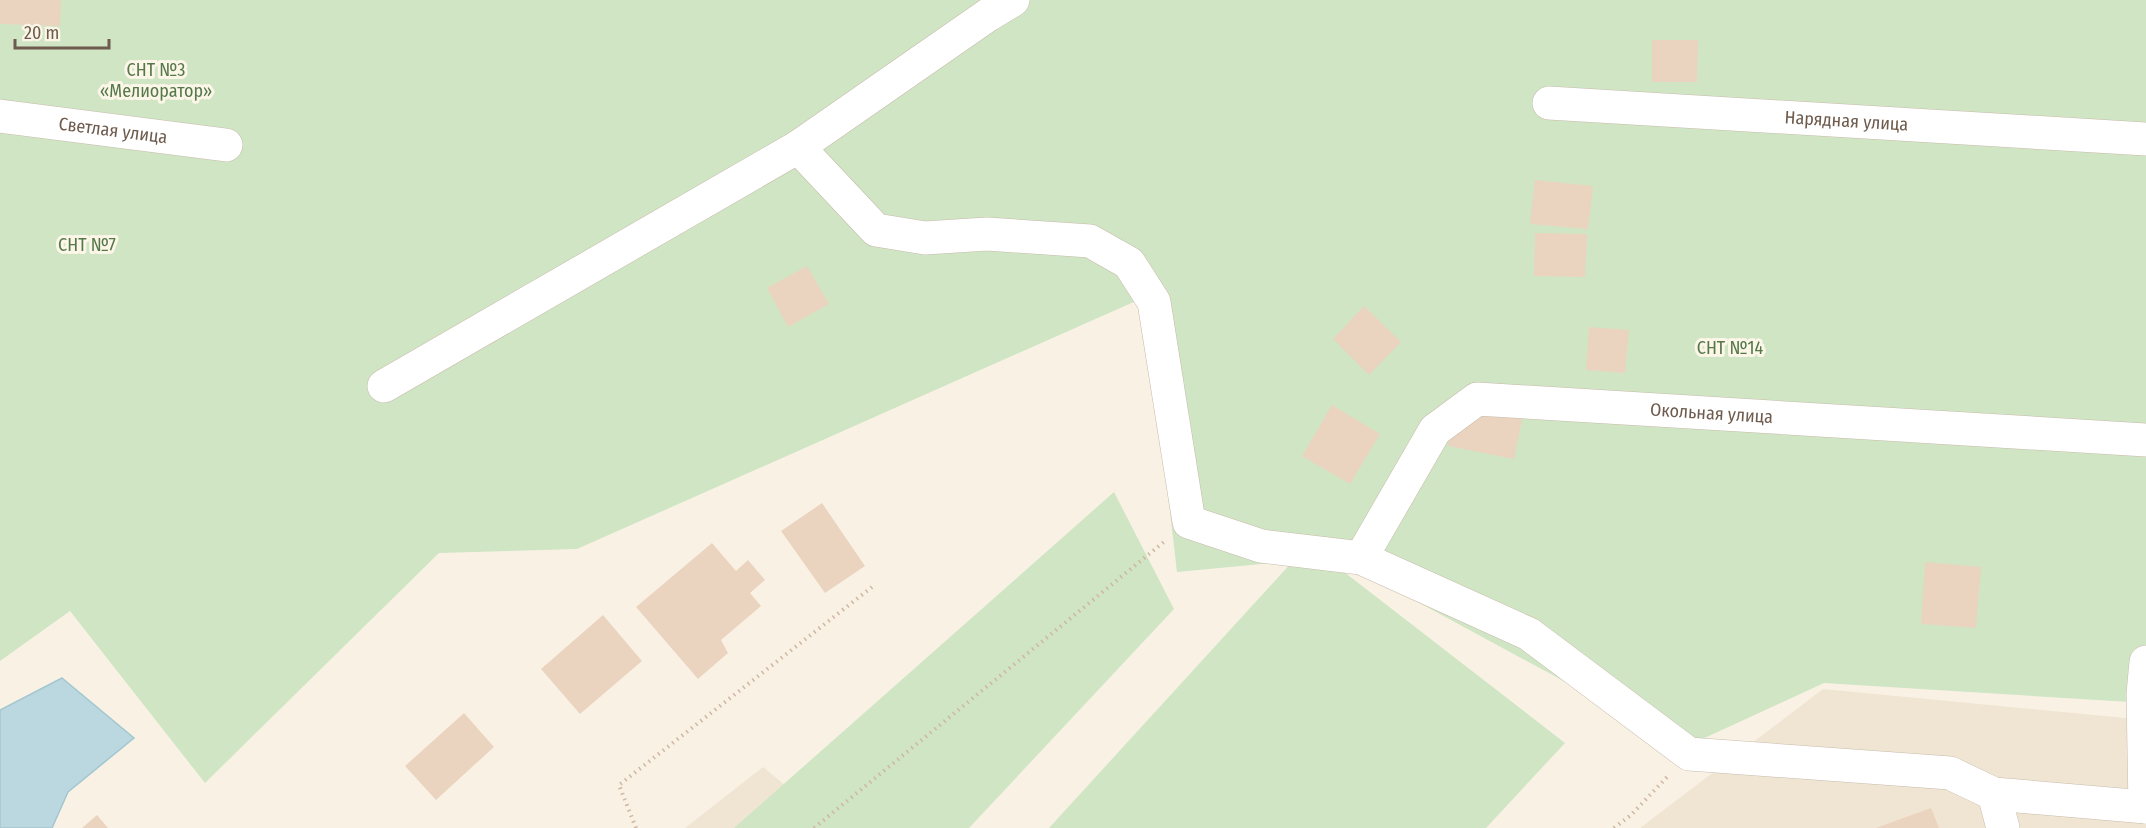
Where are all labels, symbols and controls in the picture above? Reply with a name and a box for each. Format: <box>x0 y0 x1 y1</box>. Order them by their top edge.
scale bar <box>15 12 110 50</box>
text: 20 m <box>24 22 59 44</box>
park label: СНТ №3 «Мелиоратор» <box>100 59 212 102</box>
street label: Нарядная улица <box>1784 106 1909 136</box>
street label: Светлая улица <box>57 113 169 148</box>
park label: СНТ №7 <box>58 234 116 256</box>
park label: СНТ №14 <box>1697 337 1764 359</box>
street label: Окольная улица <box>1649 399 1774 428</box>

